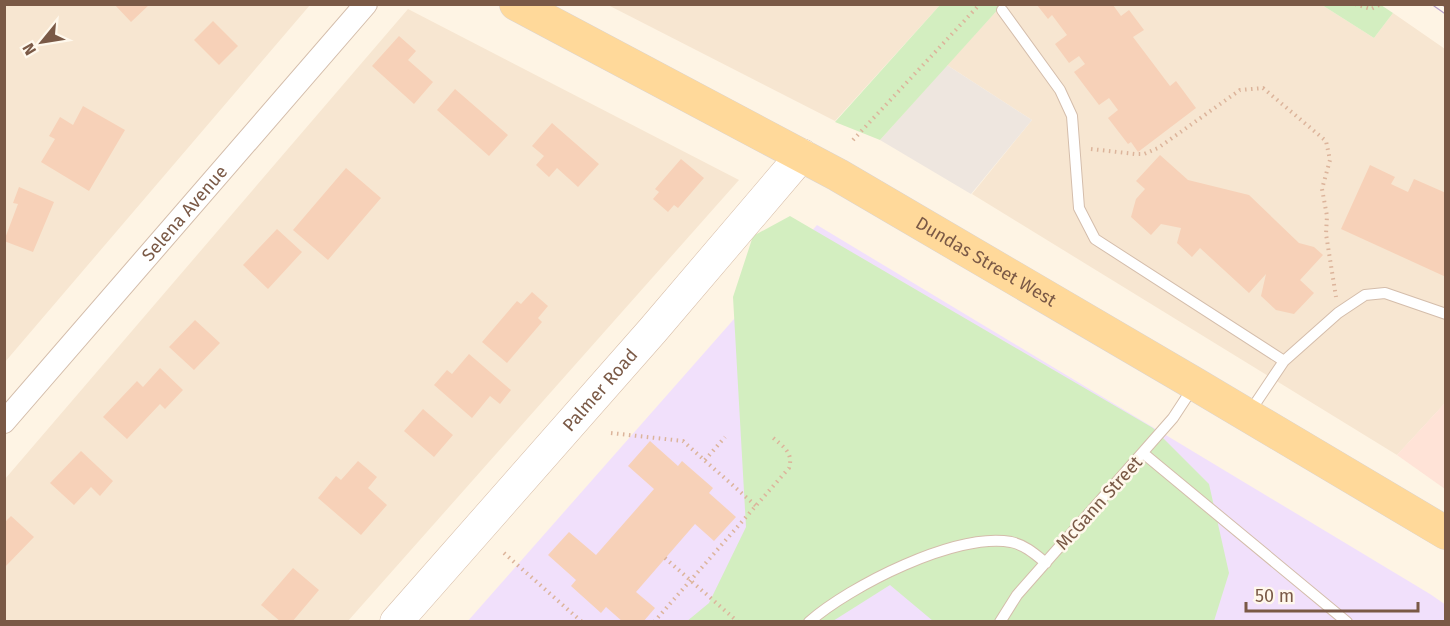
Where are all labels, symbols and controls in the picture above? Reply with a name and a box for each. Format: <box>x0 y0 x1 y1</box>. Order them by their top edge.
north arrow <box>12 12 72 72</box>
text: N <box>19 40 40 59</box>
street label: Selena Avenue <box>137 161 232 266</box>
street label: Dundas Street West <box>912 212 1061 312</box>
street label: Palmer Road <box>558 344 642 436</box>
street label: McGann Street <box>1051 451 1147 554</box>
scale bar <box>1246 575 1418 613</box>
text: 50 m <box>1255 585 1294 607</box>

